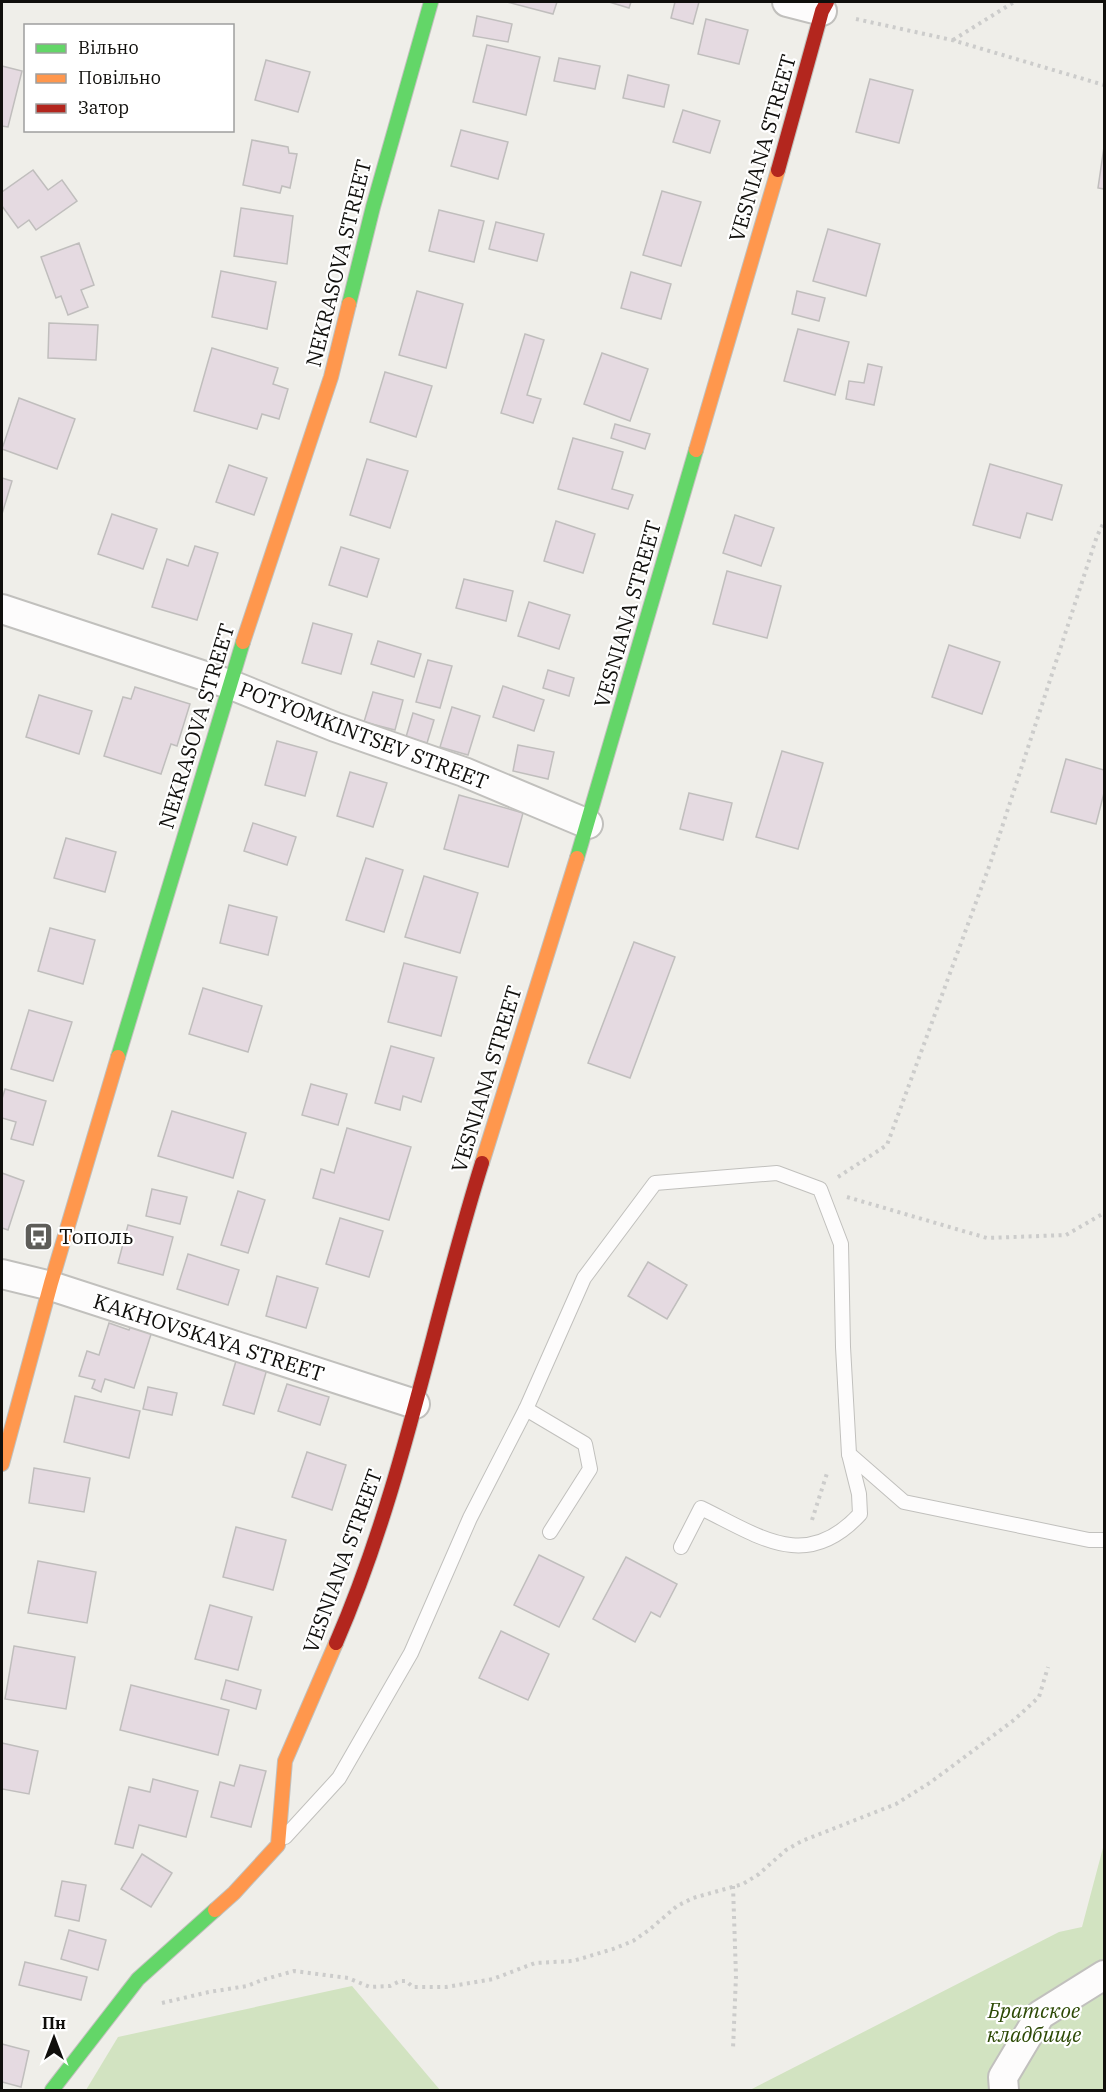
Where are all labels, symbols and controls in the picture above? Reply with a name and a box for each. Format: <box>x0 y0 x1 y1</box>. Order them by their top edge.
legend <box>24 24 234 132</box>
text: Вільно <box>78 36 139 59</box>
street label: VESNIANA STREET <box>722 51 802 245</box>
text: Повільно <box>78 66 161 89</box>
text: Затор <box>78 96 129 119</box>
street label: NEKRASOVA STREET <box>299 156 377 370</box>
street label: VESNIANA STREET <box>587 517 667 711</box>
street label: NEKRASOVA STREET <box>151 620 241 832</box>
street label: POTYOMKINTSEV STREET <box>235 674 493 796</box>
street label: VESNIANA STREET <box>444 982 528 1176</box>
bus stop icon: Тополь <box>22 1220 54 1252</box>
place label: Тополь <box>59 1222 133 1250</box>
street label: KAKHOVSKAYA STREET <box>90 1286 328 1388</box>
street label: VESNIANA STREET <box>296 1465 388 1657</box>
park label: Братское кладбище <box>987 1996 1082 2048</box>
north arrow <box>24 2008 84 2068</box>
text: Пн <box>42 2013 66 2033</box>

